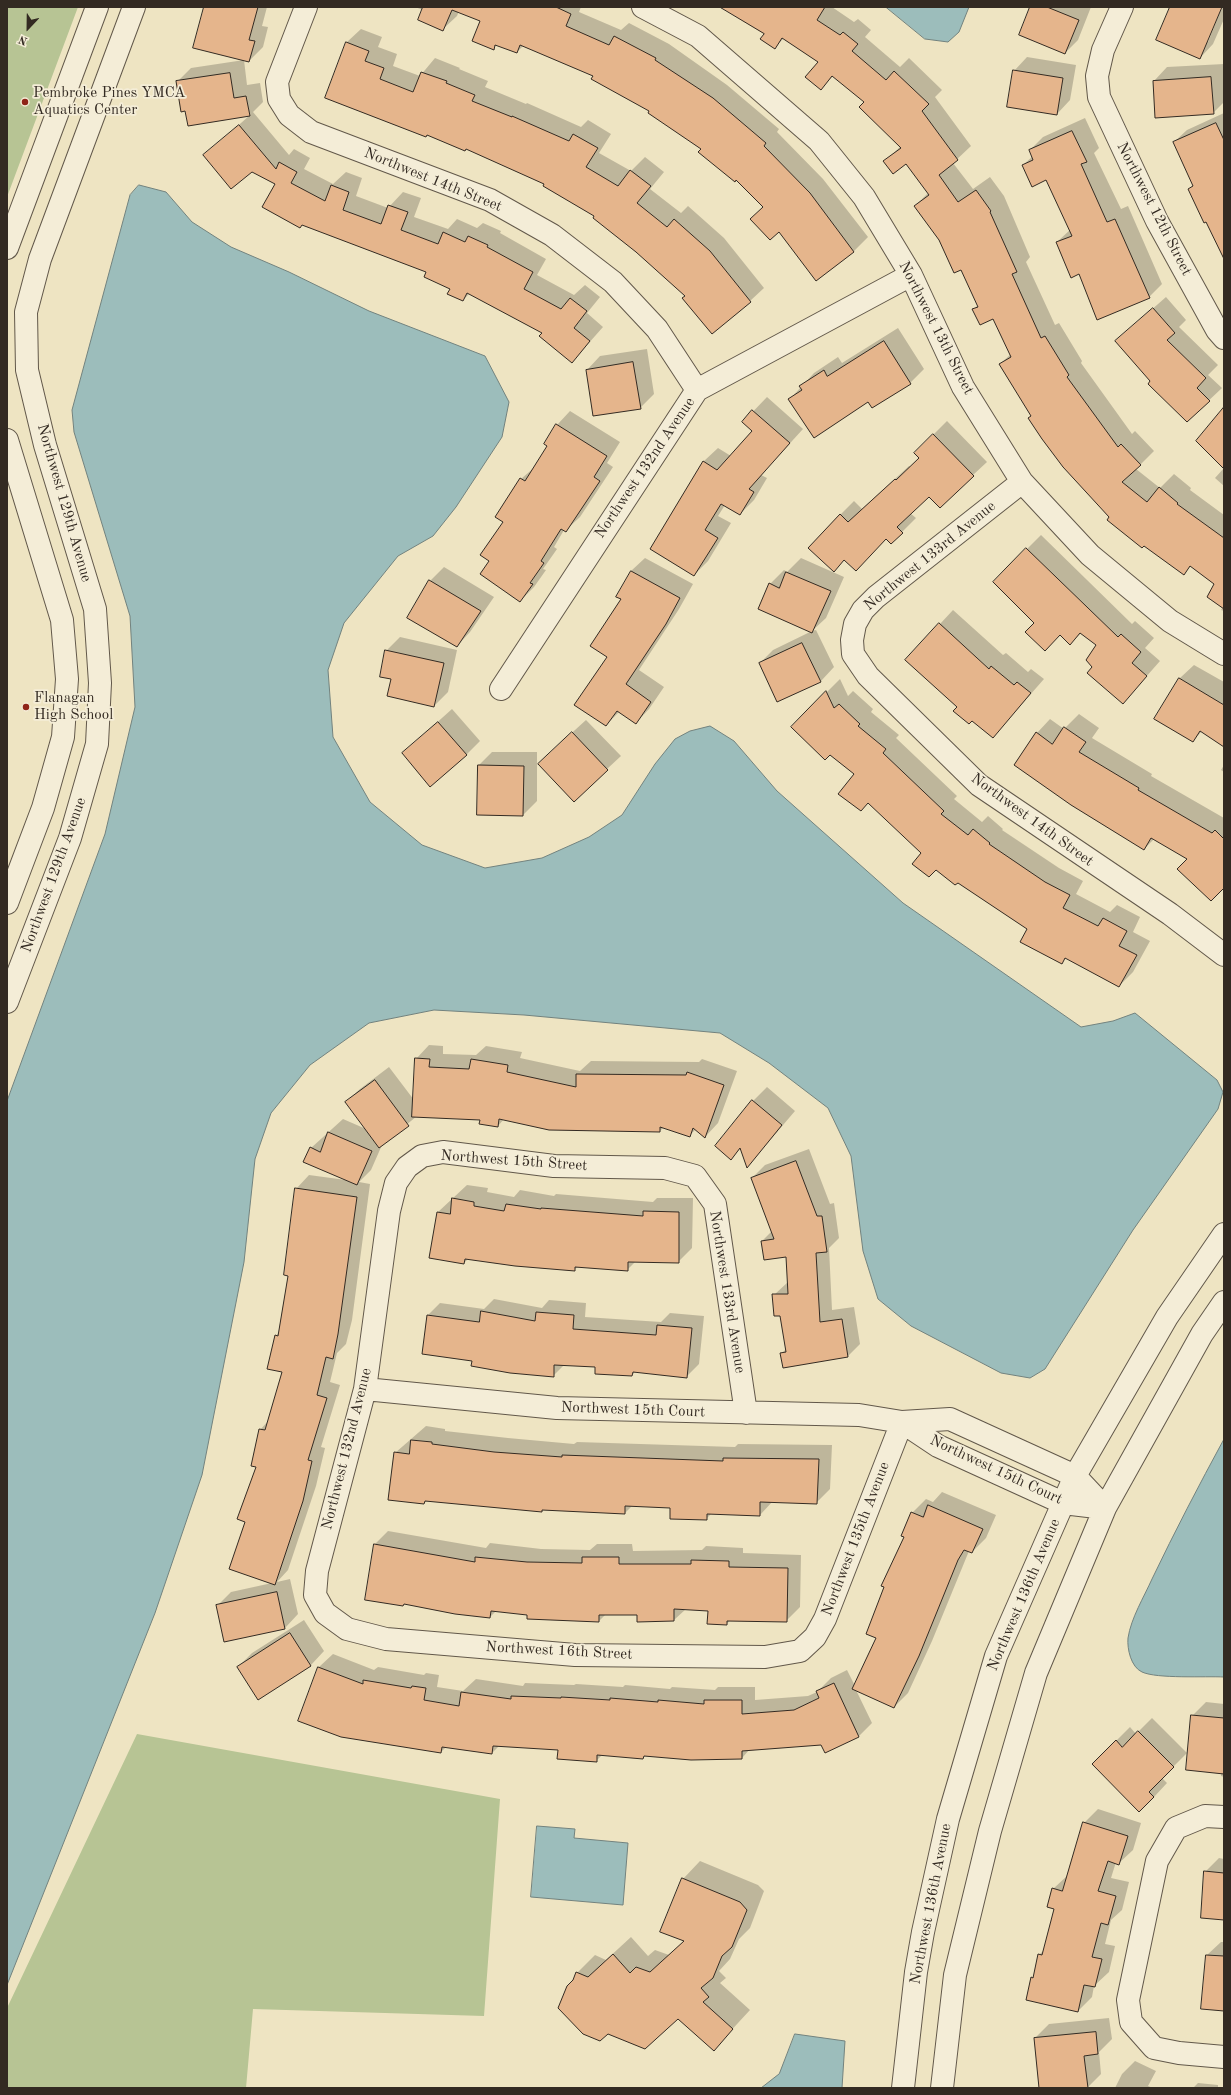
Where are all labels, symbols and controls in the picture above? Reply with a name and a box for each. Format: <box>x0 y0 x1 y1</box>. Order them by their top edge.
north arrow <box>8 8 48 48</box>
text: N <box>17 33 29 46</box>
place label: Pembroke Pines YMCA Aquatics Center <box>33 84 186 119</box>
marker: Pembroke Pines YMCA Aquatics Center <box>20 97 30 107</box>
street label: Northwest 12th Street <box>1113 139 1195 279</box>
street label: Northwest 14th Street <box>361 144 505 216</box>
street label: Northwest 13th Street <box>895 258 977 398</box>
street label: Northwest 132nd Avenue <box>591 394 699 542</box>
street label: Northwest 129th Avenue <box>33 422 95 584</box>
street label: Northwest 133rd Avenue <box>861 497 999 615</box>
place label: Flanagan High School <box>34 689 113 724</box>
marker: Flanagan High School <box>21 702 31 712</box>
street label: Northwest 14th Street <box>967 769 1097 871</box>
street label: Northwest 129th Avenue <box>18 795 90 955</box>
street label: Northwest 15th Street <box>440 1147 588 1175</box>
street label: Northwest 133rd Avenue <box>705 1209 749 1375</box>
street label: Northwest 132nd Avenue <box>318 1366 376 1532</box>
street label: Northwest 15th Court <box>561 1398 705 1422</box>
street label: Northwest 15th Court <box>927 1431 1065 1509</box>
street label: Northwest 135th Avenue <box>818 1459 894 1619</box>
street label: Northwest 136th Avenue <box>984 1516 1064 1674</box>
street label: Northwest 16th Street <box>485 1638 633 1664</box>
street label: Northwest 136th Avenue <box>907 1822 955 1986</box>

